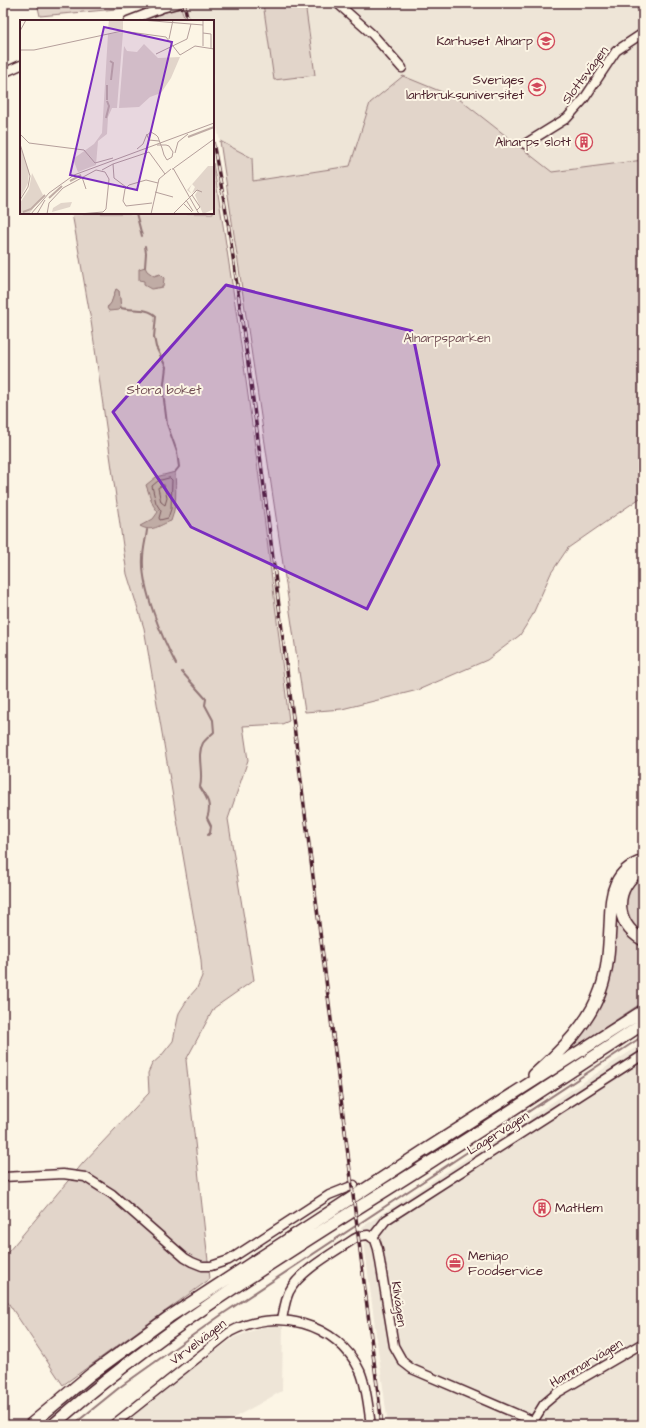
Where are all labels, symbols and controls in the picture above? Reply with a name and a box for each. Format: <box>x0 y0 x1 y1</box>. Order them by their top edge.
inset map <box>20 20 214 214</box>
school or university icon: Kårhuset Alnarp <box>536 31 556 51</box>
place label: Kårhuset Alnarp <box>436 32 533 50</box>
street label: Slottsvägen <box>557 42 614 108</box>
place label: Sveriges lantbruksuniversitet <box>406 71 525 104</box>
school or university icon: Sveriges lantbruksuniversitet <box>527 77 547 97</box>
building icon: Alnarps slott <box>574 132 594 152</box>
place label: Alnarps slott <box>495 133 572 151</box>
park label: Alnarpsparken <box>404 329 491 347</box>
park label: Stora boket <box>127 381 202 399</box>
street label: Lagervägen <box>463 1107 533 1160</box>
building icon: MatHem <box>532 1198 552 1218</box>
place label: MatHem <box>555 1199 604 1217</box>
place label: Menigo Foodservice <box>468 1247 543 1280</box>
office icon: Menigo Foodservice <box>445 1253 465 1273</box>
street label: Kilvägen <box>386 1280 411 1328</box>
street label: Virvelvägen <box>166 1314 231 1370</box>
street label: Hammarvägen <box>546 1334 627 1393</box>

